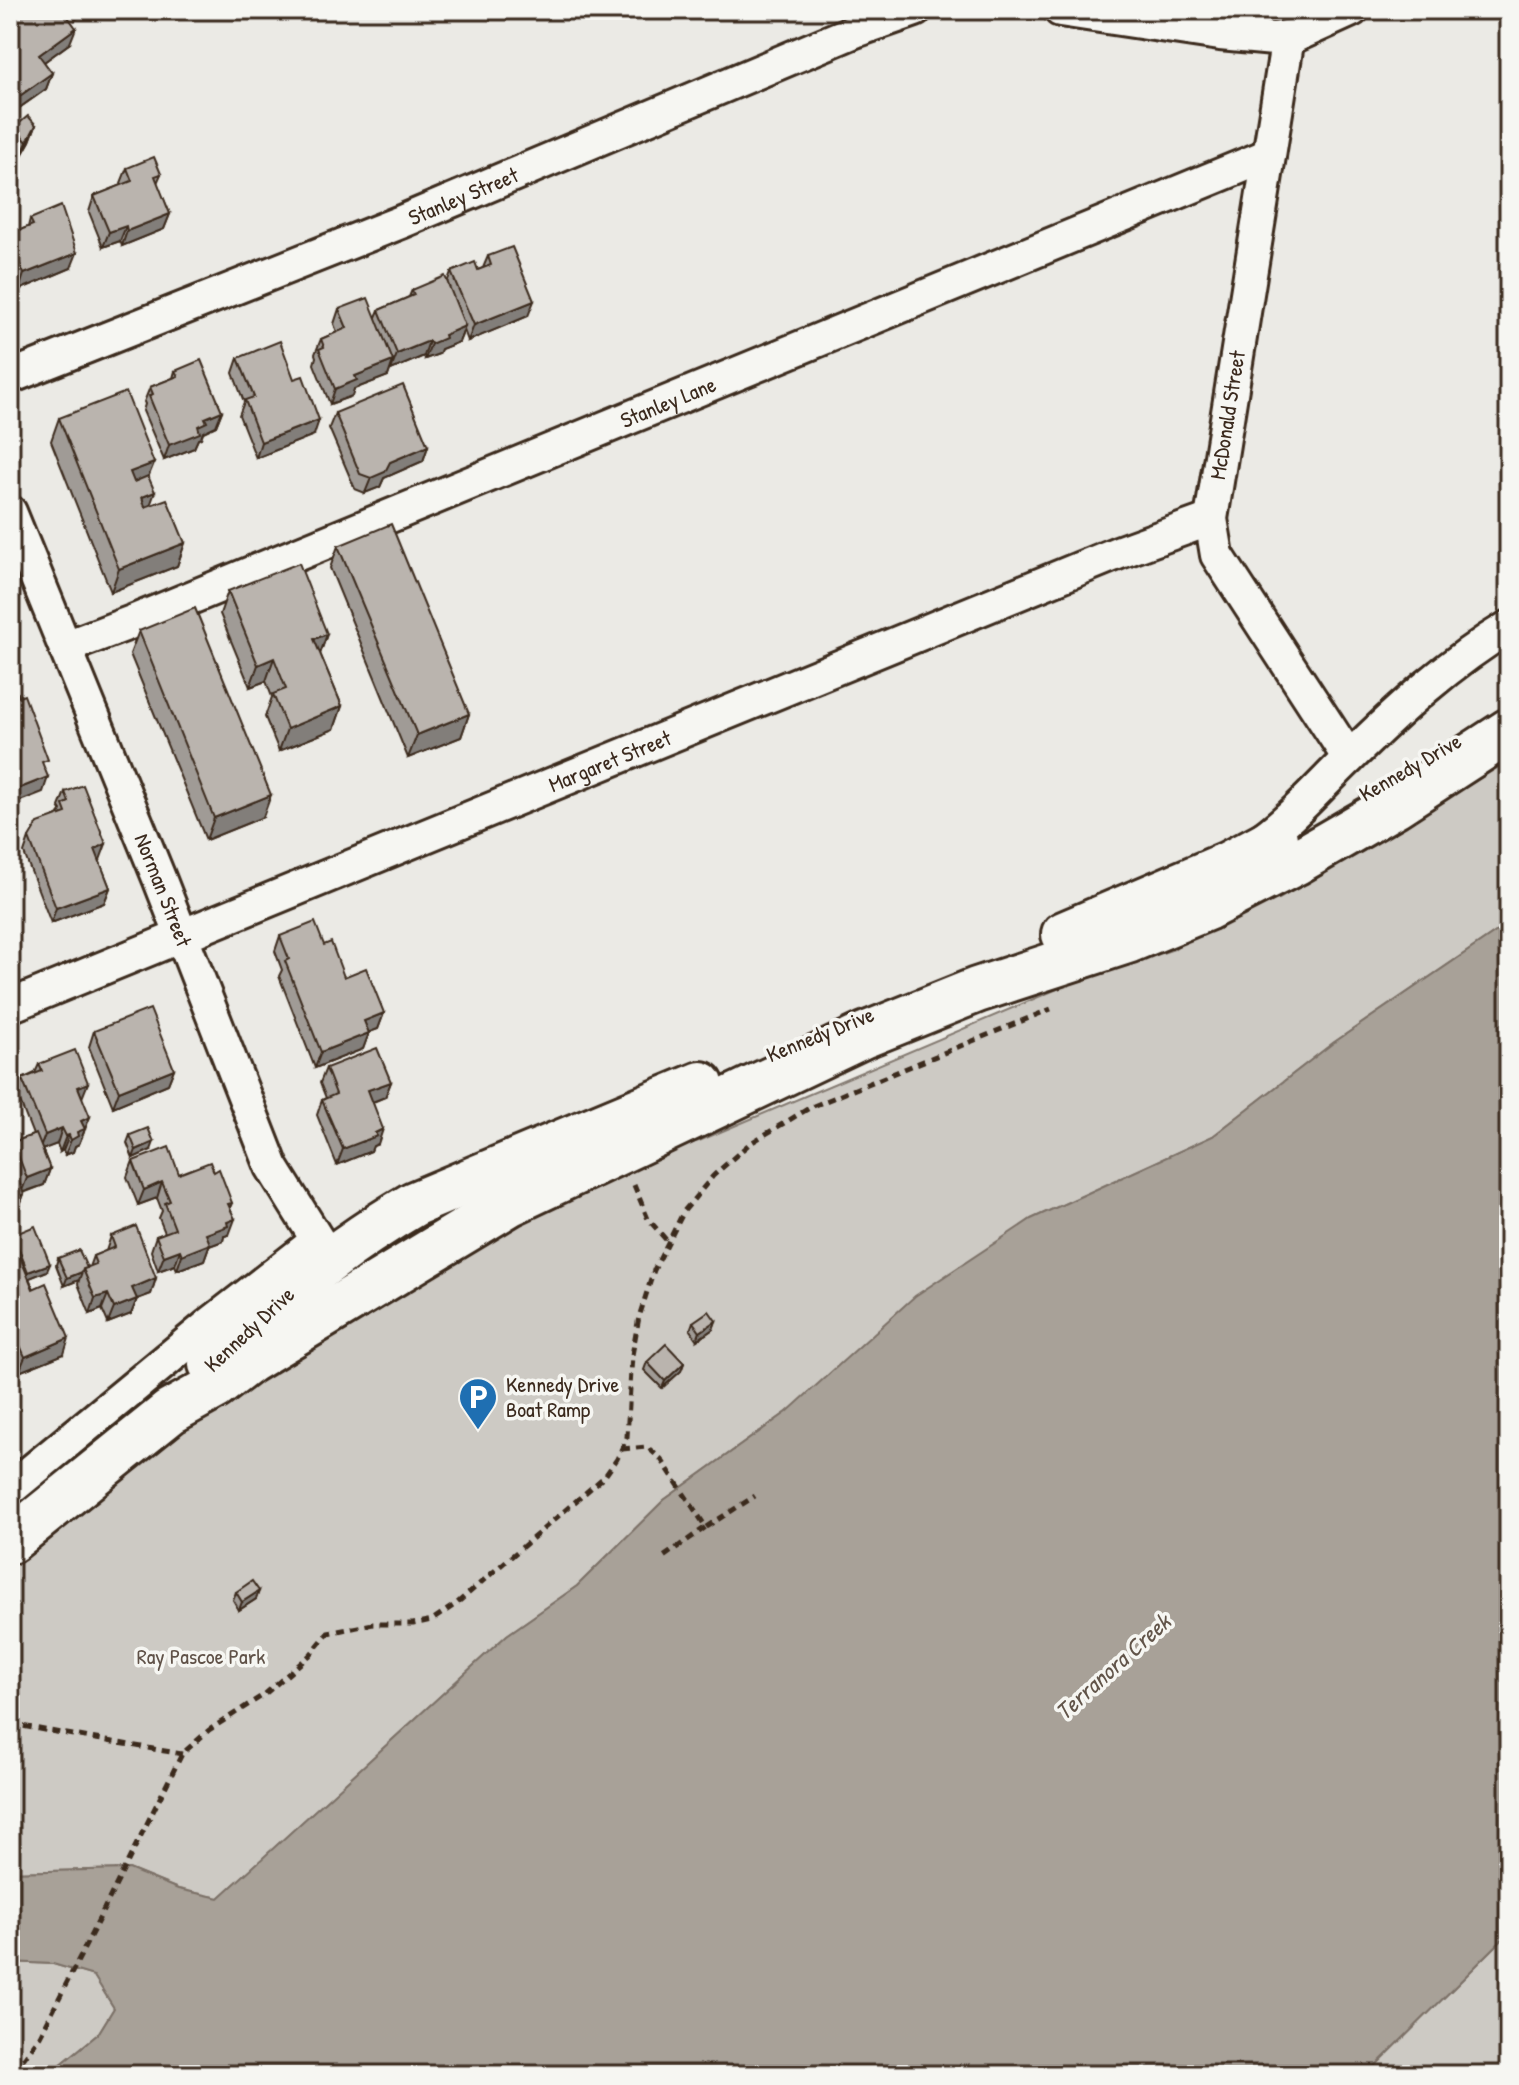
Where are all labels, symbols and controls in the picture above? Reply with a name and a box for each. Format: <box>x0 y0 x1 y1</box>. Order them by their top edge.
street label: Stanley Street <box>404 159 523 232</box>
street label: McDonald Street <box>1202 348 1252 482</box>
street label: Stanley Lane <box>616 369 721 435</box>
street label: Margaret Street <box>544 722 676 799</box>
street label: Kennedy Drive <box>1353 726 1467 808</box>
street label: Norman Street <box>128 829 199 951</box>
street label: Kennedy Drive <box>762 999 878 1069</box>
street label: Kennedy Drive <box>197 1279 301 1379</box>
place label: Kennedy Drive Boat Ramp <box>506 1369 620 1424</box>
parking icon: Kennedy Drive Boat Ramp <box>457 1376 499 1431</box>
water label: Terranora Creek <box>1048 1605 1178 1727</box>
park label: Ray Pascoe Park <box>137 1641 265 1671</box>

